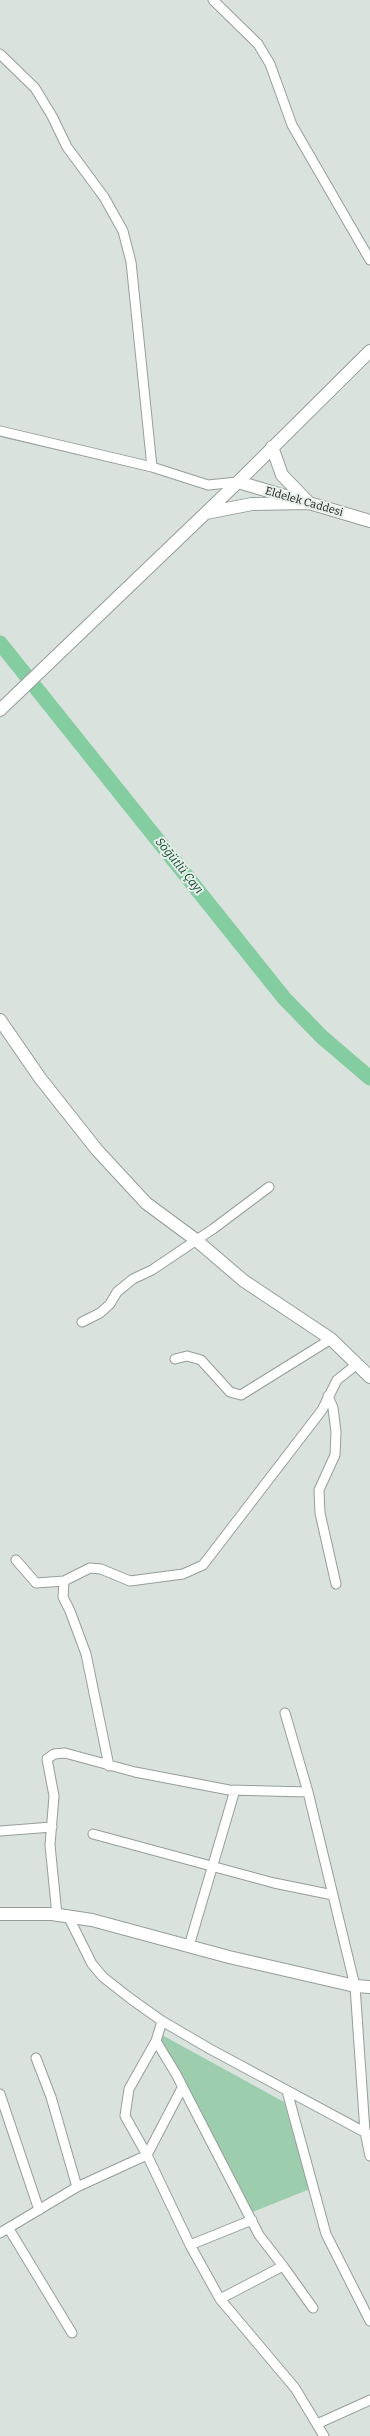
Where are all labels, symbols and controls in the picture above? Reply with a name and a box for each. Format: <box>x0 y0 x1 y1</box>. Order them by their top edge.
street label: Eldelek Caddesi <box>263 485 345 519</box>
water label: Söğütlü Çayı <box>152 835 206 897</box>

